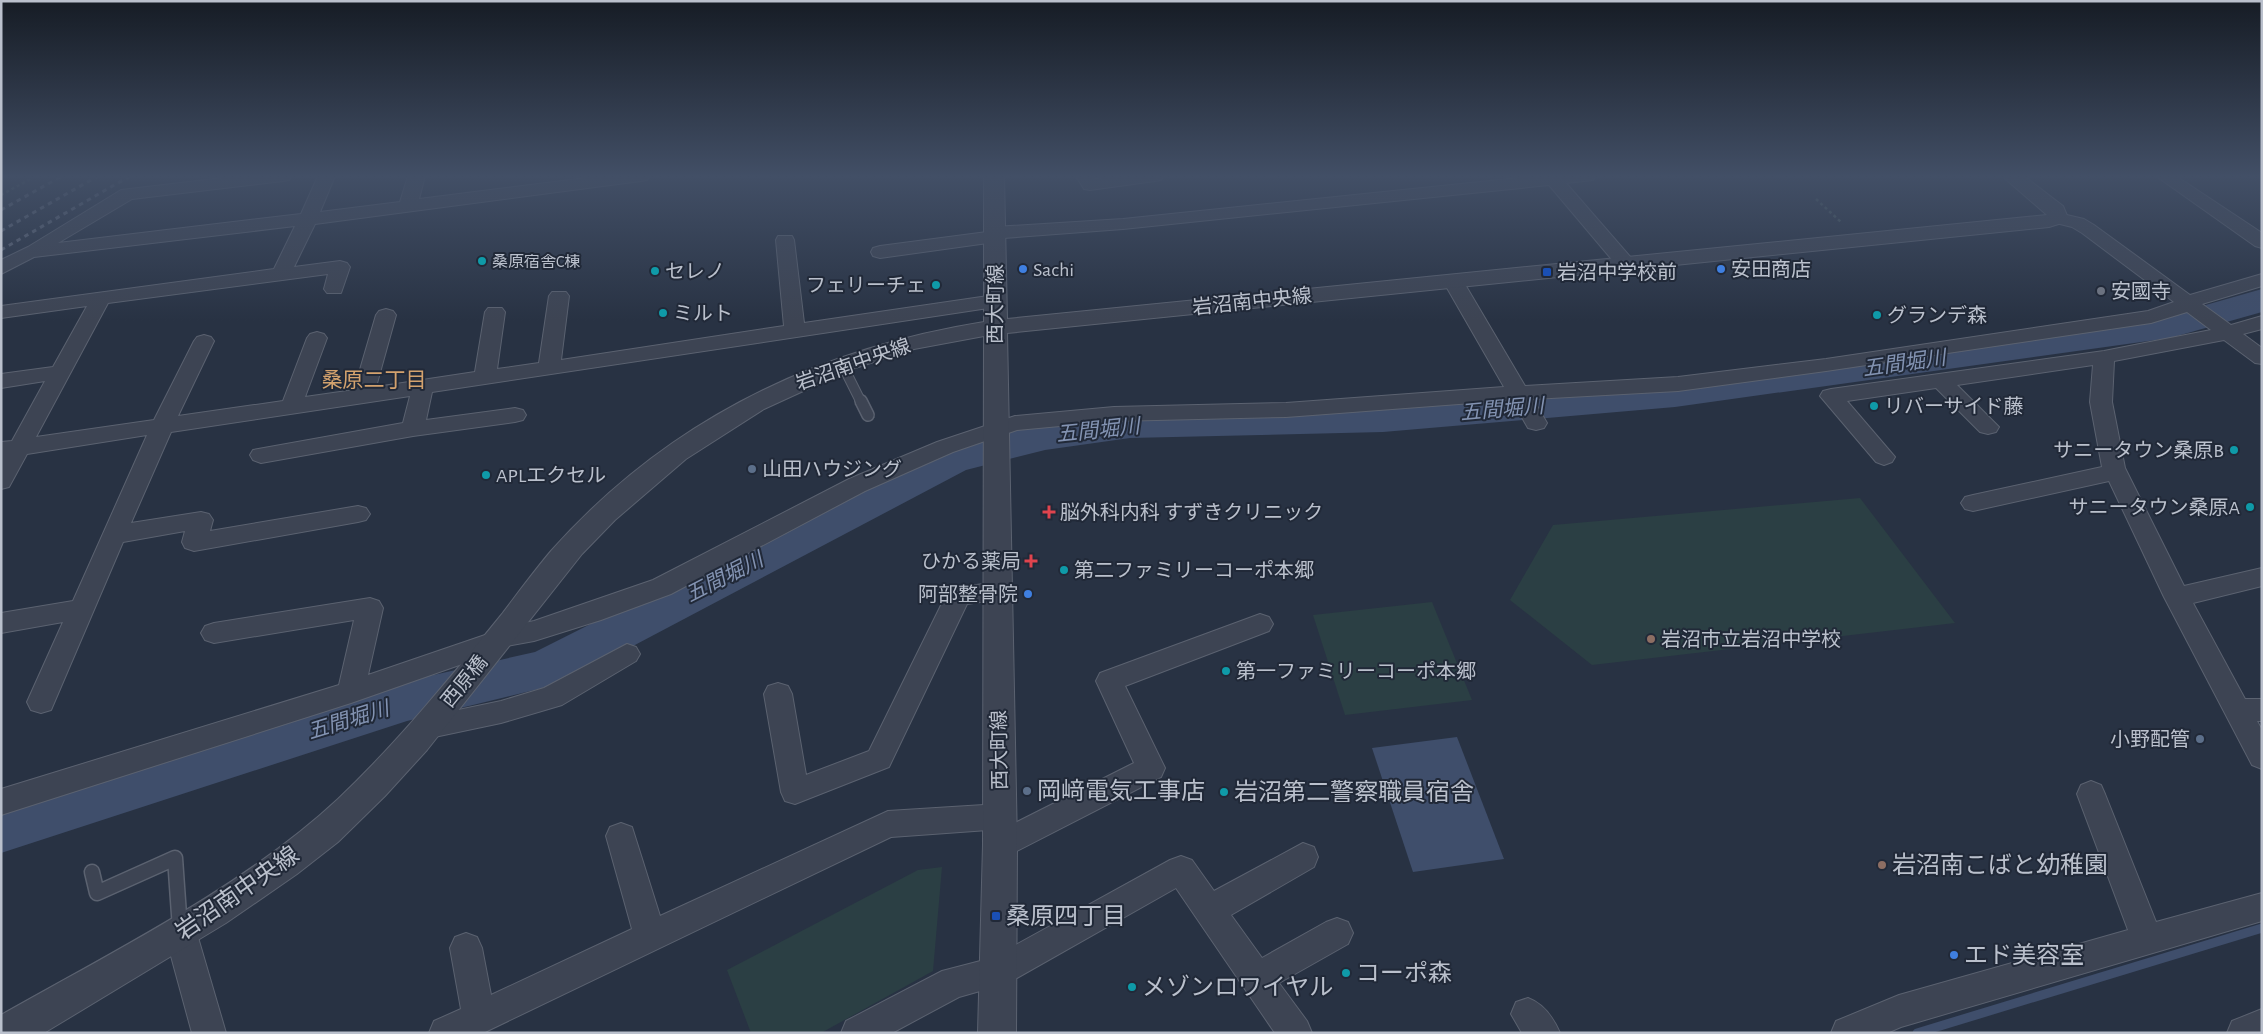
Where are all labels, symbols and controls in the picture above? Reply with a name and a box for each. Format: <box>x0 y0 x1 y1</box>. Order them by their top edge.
place label: 桑原宿舎C棟 <box>492 253 580 270</box>
marker: 桑原宿舎C棟 <box>476 255 488 267</box>
place label: 安田商店 <box>1731 258 1811 280</box>
place label: Sachi <box>1033 260 1074 280</box>
place label: セレノ <box>665 262 725 282</box>
place label: 岩沼中学校前 <box>1557 262 1677 283</box>
marker: Sachi <box>1017 263 1029 275</box>
marker: 安田商店 <box>1715 263 1727 275</box>
street label: 西大町線 <box>984 264 1006 344</box>
marker: セレノ <box>649 265 661 277</box>
marker: 岩沼中学校前 <box>1541 266 1553 278</box>
place label: フェリーチェ <box>806 276 926 296</box>
marker: フェリーチェ <box>930 279 942 291</box>
place label: 安國寺 <box>2111 280 2171 302</box>
street label: 岩沼南中央線 <box>1191 284 1313 318</box>
marker: 安國寺 <box>2095 285 2107 297</box>
place label: ミルト <box>673 304 733 324</box>
place label: グランデ森 <box>1887 304 1987 326</box>
marker: ミルト <box>657 307 669 319</box>
marker: グランデ森 <box>1871 309 1883 321</box>
street label: 岩沼南中央線 <box>793 334 913 394</box>
water label: 五間堀川 <box>1861 346 1949 380</box>
district label: 桑原二丁目 <box>322 369 427 391</box>
water label: 五間堀川 <box>1459 394 1547 424</box>
place label: リバーサイド藤 <box>1884 396 2024 417</box>
marker: リバーサイド藤 <box>1868 400 1880 412</box>
water label: 五間堀川 <box>1055 414 1143 445</box>
place label: サニータウン桑原B <box>2053 440 2224 461</box>
marker: サニータウン桑原B <box>2228 444 2240 456</box>
place label: 山田ハウジング <box>762 459 902 480</box>
marker: 山田ハウジング <box>746 463 758 475</box>
place label: APLエクセル <box>496 465 606 486</box>
marker: APLエクセル <box>480 469 492 481</box>
place label: サニータウン桑原A <box>2068 497 2240 518</box>
marker: サニータウン桑原A <box>2244 501 2256 513</box>
place label: 脳外科内科 すずきクリニック <box>1060 502 1323 523</box>
marker: 脳外科内科 すずきクリニック <box>1042 505 1056 519</box>
water label: 五間堀川 <box>682 547 768 606</box>
place label: ひかる薬局 <box>921 551 1021 572</box>
marker: ひかる薬局 <box>1025 555 1037 567</box>
place label: 第二ファミリーコーポ本郷 <box>1074 560 1314 581</box>
marker: 第二ファミリーコーポ本郷 <box>1058 564 1070 576</box>
place label: 阿部整骨院 <box>918 584 1018 605</box>
marker: 阿部整骨院 <box>1022 588 1034 600</box>
place label: 岩沼市立岩沼中学校 <box>1661 629 1841 650</box>
marker: 岩沼市立岩沼中学校 <box>1645 633 1657 645</box>
street label: 西原橋 <box>437 651 491 711</box>
place label: 第一ファミリーコーポ本郷 <box>1236 661 1476 682</box>
marker: 第一ファミリーコーポ本郷 <box>1220 665 1232 677</box>
water label: 五間堀川 <box>305 697 393 743</box>
street label: 西大町線 <box>987 710 1011 790</box>
place label: 小野配管 <box>2110 729 2190 750</box>
marker: 小野配管 <box>2194 733 2206 745</box>
place label: 岡﨑電気工事店 <box>1037 778 1205 804</box>
place label: 岩沼第二警察職員宿舎 <box>1234 779 1474 805</box>
marker: 岡﨑電気工事店 <box>1021 785 1033 797</box>
marker: 岩沼第二警察職員宿舎 <box>1218 786 1230 798</box>
street label: 岩沼南中央線 <box>171 841 303 945</box>
place label: 岩沼南こばと幼稚園 <box>1892 852 2108 878</box>
marker: 岩沼南こばと幼稚園 <box>1876 859 1888 871</box>
place label: 桑原四丁目 <box>1006 904 1126 929</box>
marker: 桑原四丁目 <box>990 910 1002 922</box>
place label: エド美容室 <box>1964 942 2084 968</box>
marker: エド美容室 <box>1948 949 1960 961</box>
place label: コーポ森 <box>1356 960 1452 986</box>
marker: コーポ森 <box>1340 967 1352 979</box>
place label: メゾンロワイヤル <box>1142 974 1333 1000</box>
marker: メゾンロワイヤル <box>1126 981 1138 993</box>

